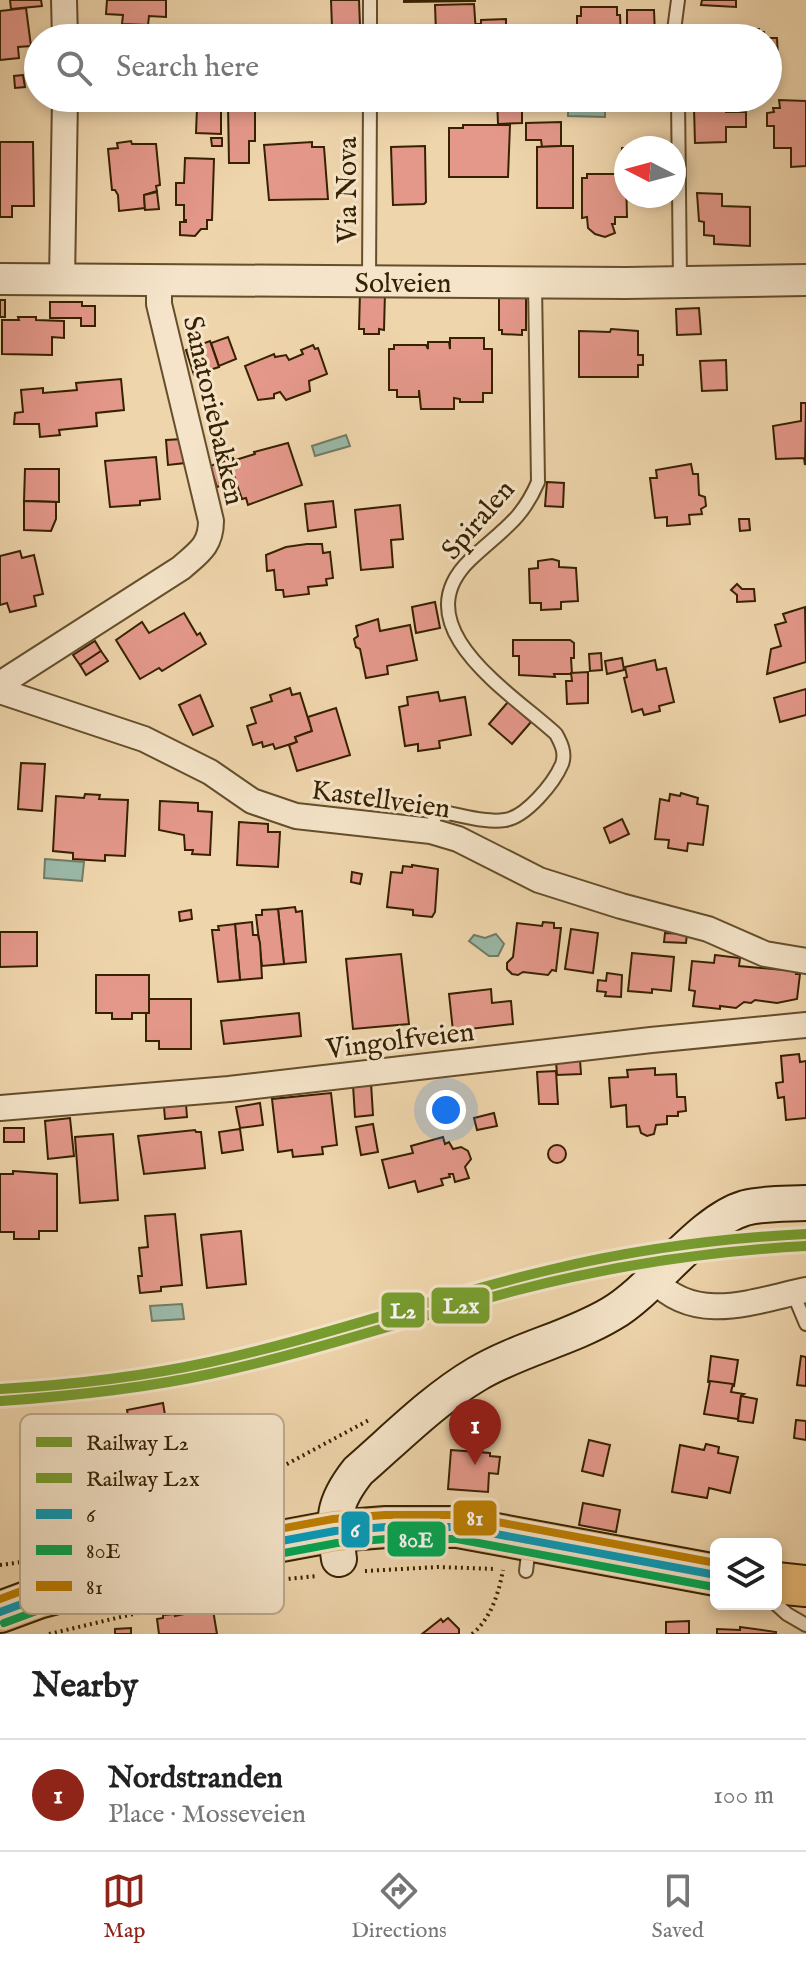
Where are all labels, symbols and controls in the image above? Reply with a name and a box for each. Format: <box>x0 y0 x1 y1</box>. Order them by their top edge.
search box <box>24 24 782 112</box>
icon: search <box>52 46 96 90</box>
text: Search here <box>116 49 259 87</box>
street label: Via Nova <box>331 136 366 244</box>
north arrow <box>614 136 686 208</box>
street label: Solveien <box>355 267 452 302</box>
street label: Sanatoriebakken <box>174 313 251 509</box>
street label: Spiralen <box>435 473 523 568</box>
street label: Kastellveien <box>309 773 452 828</box>
street label: Vingolfveien <box>323 1015 476 1068</box>
your location <box>426 1090 466 1130</box>
line badge: L2x <box>430 1286 491 1325</box>
line badge: L2 <box>380 1291 426 1329</box>
text: L2x <box>443 1293 480 1321</box>
text: L2 <box>390 1298 416 1326</box>
pin: 1 <box>449 1399 501 1465</box>
legend <box>20 1414 284 1614</box>
text: Railway L2 <box>86 1430 189 1458</box>
text: Railway L2x <box>86 1466 200 1494</box>
line badge: 81 <box>452 1499 498 1537</box>
text: 6 <box>86 1502 96 1530</box>
text: 81 <box>467 1505 483 1533</box>
line badge: 6 <box>340 1510 371 1549</box>
text: 6 <box>350 1517 361 1545</box>
line badge: 80E <box>386 1520 447 1558</box>
text: 80E <box>399 1527 434 1555</box>
text: 80E <box>86 1538 121 1566</box>
map controls <box>710 1538 782 1610</box>
button: layers <box>710 1538 782 1610</box>
text: 81 <box>86 1574 103 1602</box>
text: Nearby <box>32 1665 138 1708</box>
text: Nordstranden <box>108 1760 283 1798</box>
text: 1 <box>53 1779 63 1812</box>
text: 100 m <box>713 1779 774 1812</box>
text: Place · Mosseveien <box>108 1798 306 1831</box>
tab: Map <box>102 1869 146 1945</box>
tab: Directions <box>351 1869 447 1945</box>
tab: Saved <box>652 1869 704 1945</box>

